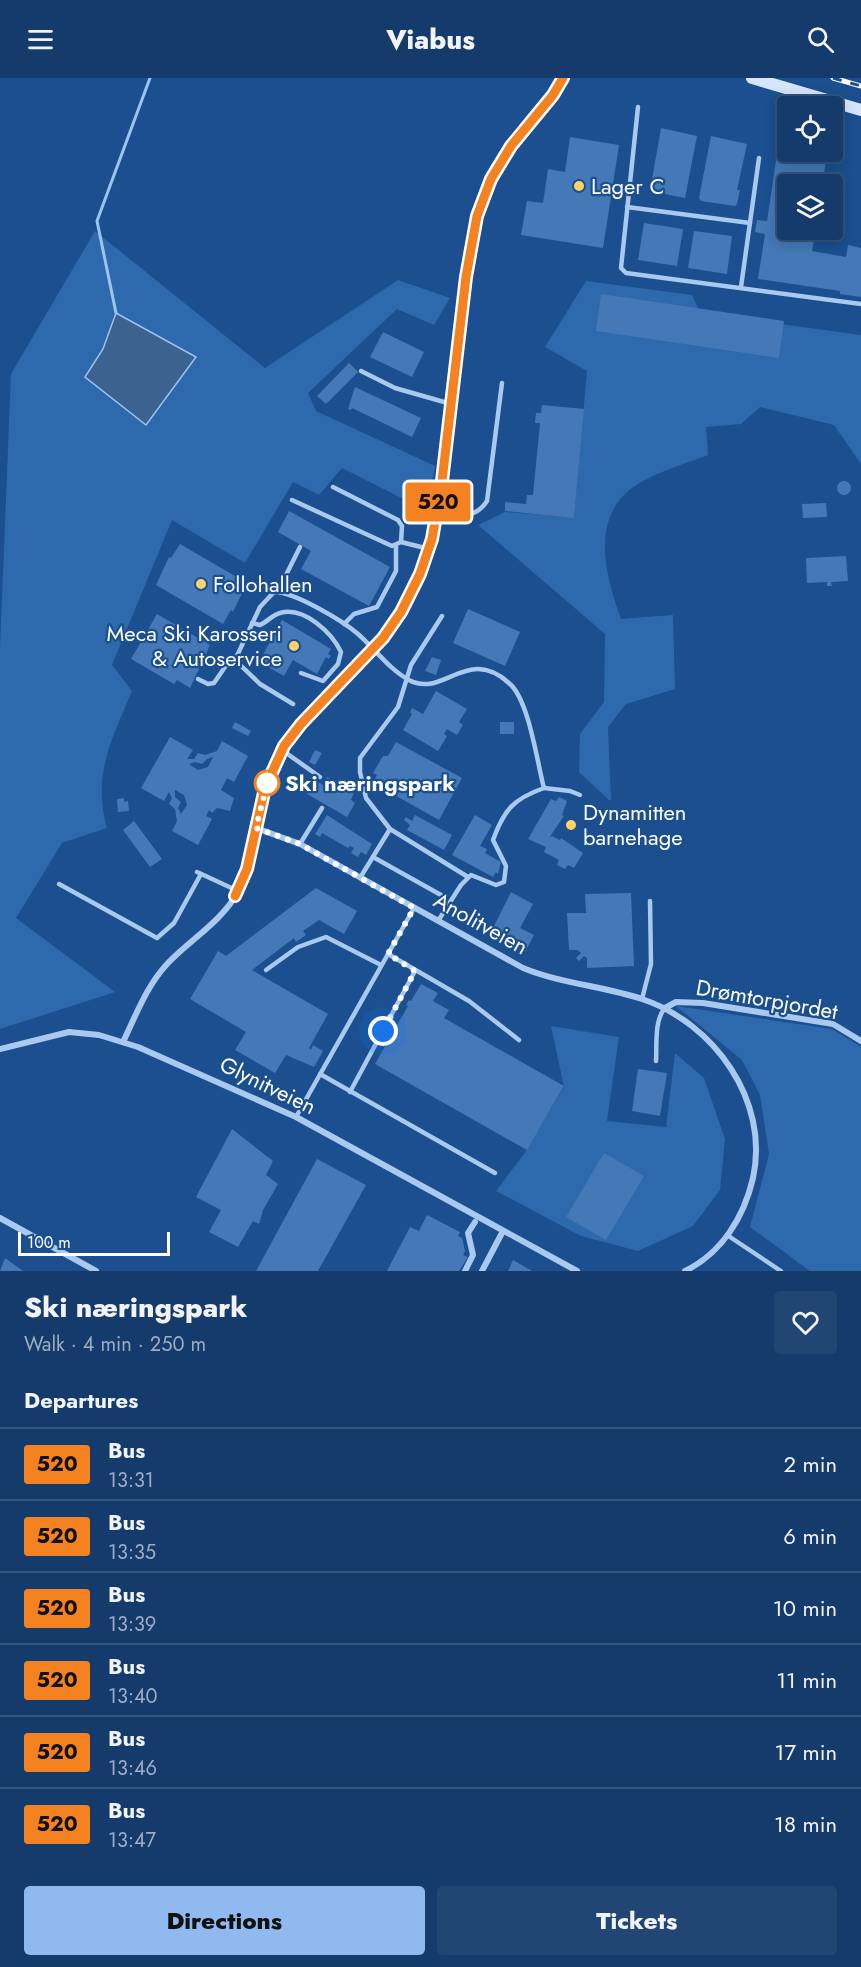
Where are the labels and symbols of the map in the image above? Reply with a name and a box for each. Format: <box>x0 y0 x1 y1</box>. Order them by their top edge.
place label: Lager C <box>591 170 665 202</box>
marker: Lager C <box>572 179 586 193</box>
line badge: 520 <box>404 482 472 522</box>
place label: Follohallen <box>213 568 313 600</box>
marker: Follohallen <box>194 577 208 591</box>
place label: Meca Ski Karosseri & Autoservice <box>107 617 282 674</box>
marker: Meca Ski Karosseri & Autoservice <box>287 639 301 653</box>
place label: Ski næringspark <box>285 767 455 799</box>
marker: Ski næringspark <box>254 770 280 796</box>
place label: Dynamitten barnehage <box>583 796 686 853</box>
marker: Dynamitten barnehage <box>564 818 578 832</box>
street label: Anolitveien <box>428 884 534 962</box>
street label: Drømtorpjordet <box>694 971 841 1027</box>
your location <box>368 1016 398 1046</box>
street label: Glynitveien <box>214 1048 322 1122</box>
scale bar <box>18 1229 170 1256</box>

